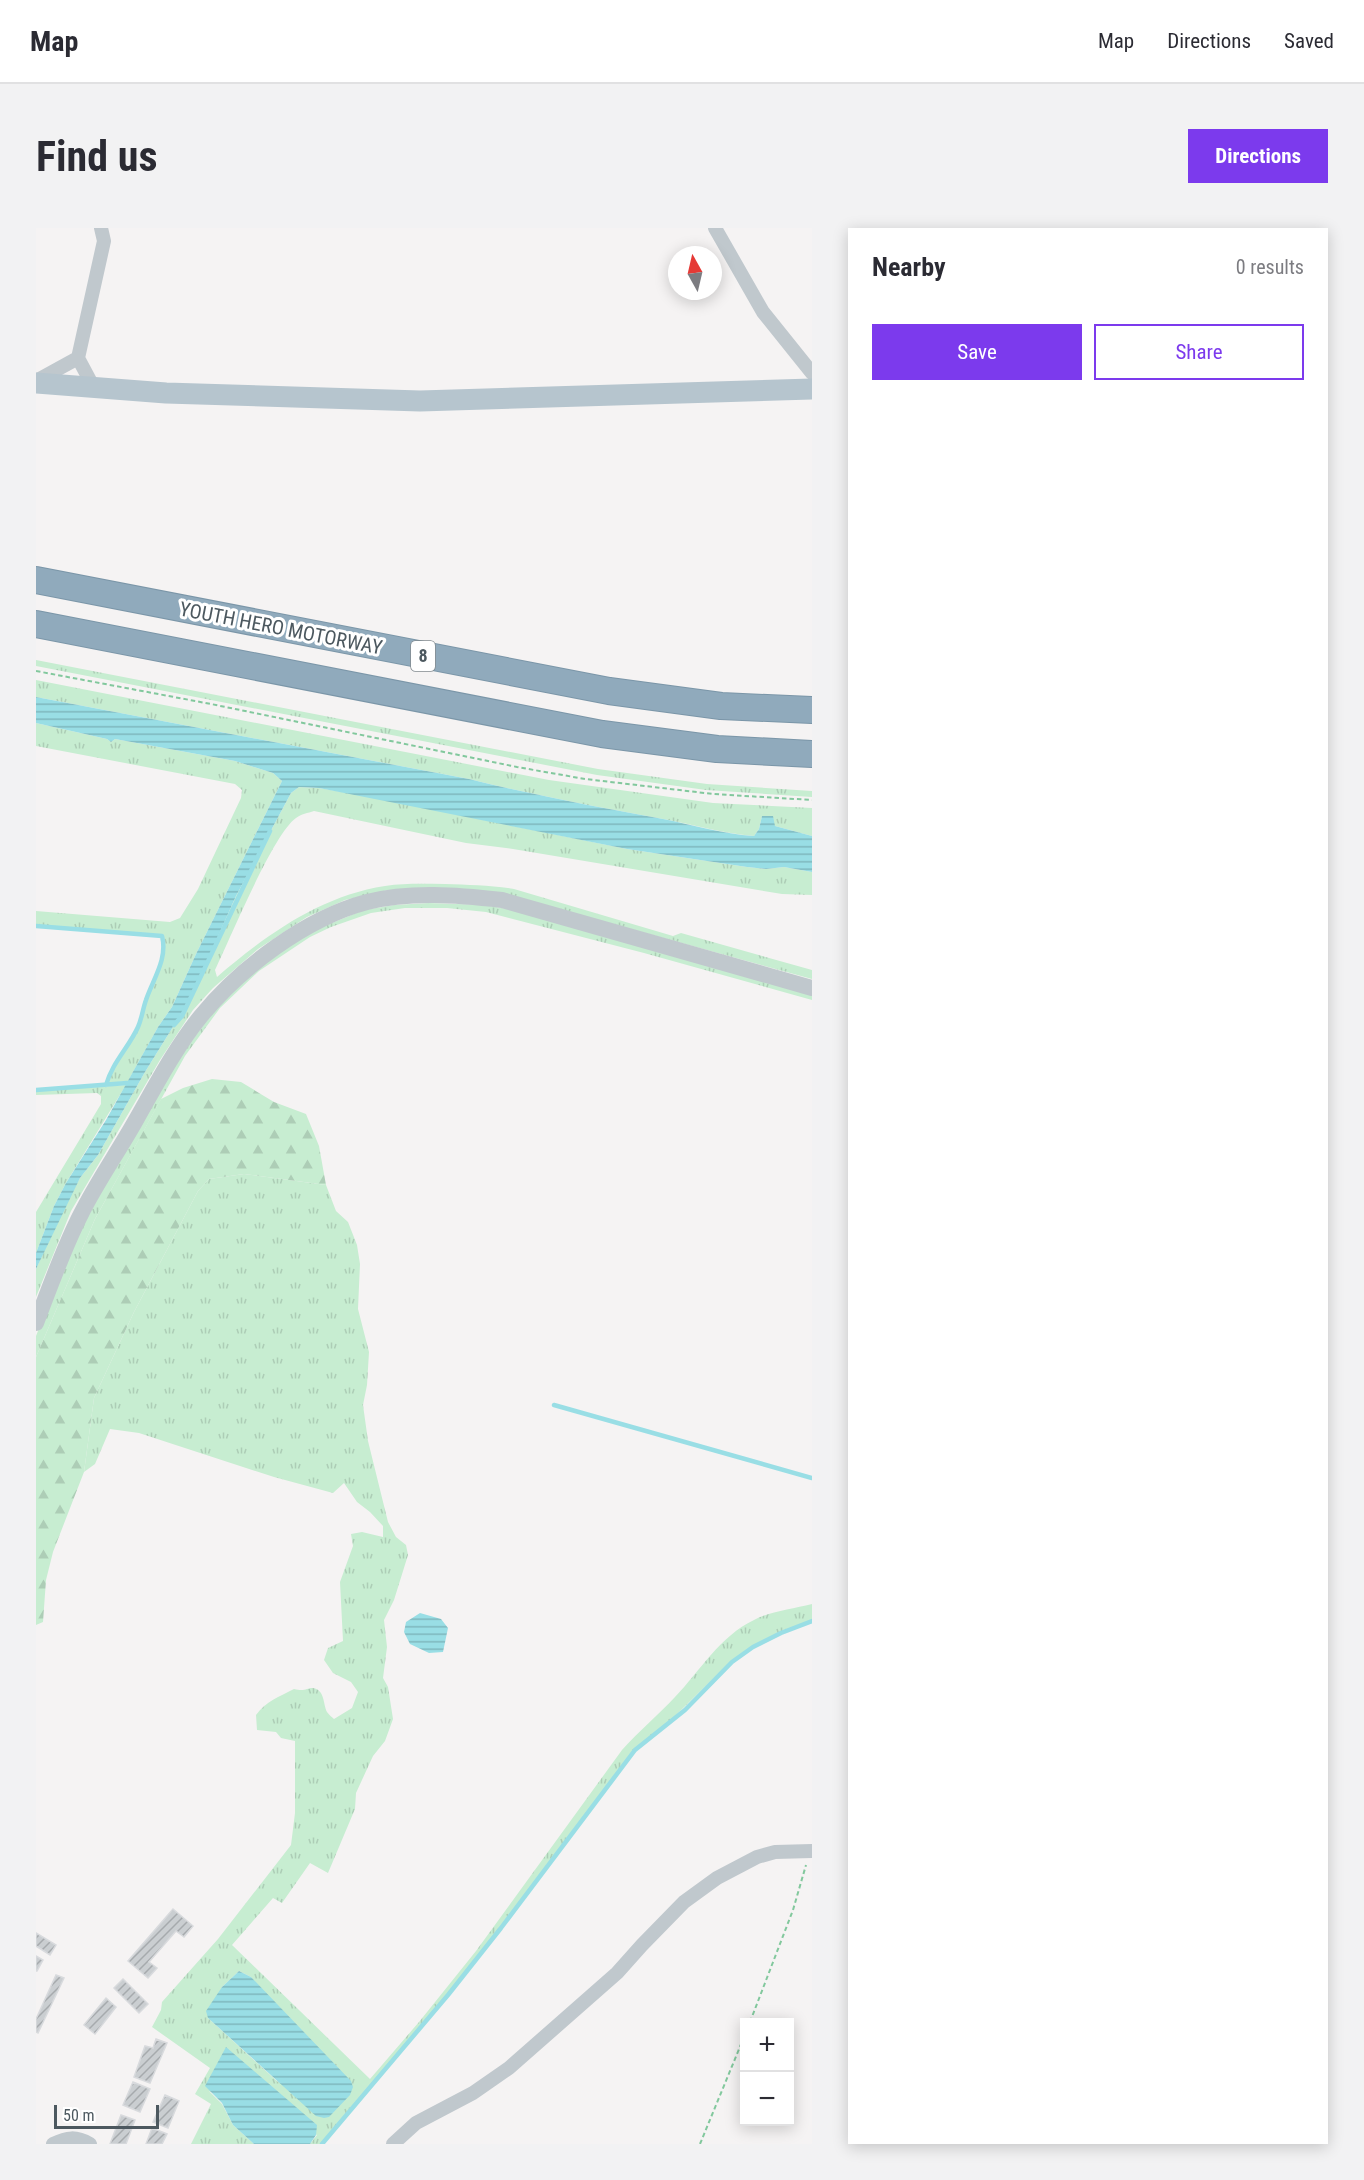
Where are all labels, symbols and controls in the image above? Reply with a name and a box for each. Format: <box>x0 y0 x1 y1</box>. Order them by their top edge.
text: Map <box>30 25 78 58</box>
text: Map <box>1098 29 1134 53</box>
text: Directions <box>1167 29 1251 53</box>
text: Saved <box>1284 29 1334 53</box>
button: Directions <box>1188 129 1328 183</box>
text: Find us <box>36 132 157 181</box>
north arrow <box>668 246 722 300</box>
text: Nearby <box>872 252 946 282</box>
text: 0 results <box>1236 255 1304 279</box>
button: Save <box>872 324 1082 380</box>
button: Share <box>1094 324 1304 380</box>
street label: YOUTH HERO MOTORWAY <box>178 597 385 660</box>
road number: 8 <box>411 641 435 671</box>
map controls <box>740 2018 794 2126</box>
button: + <box>740 2018 794 2072</box>
button: − <box>740 2072 794 2126</box>
scale bar <box>54 2102 159 2130</box>
text: 50 m <box>63 2106 95 2125</box>

